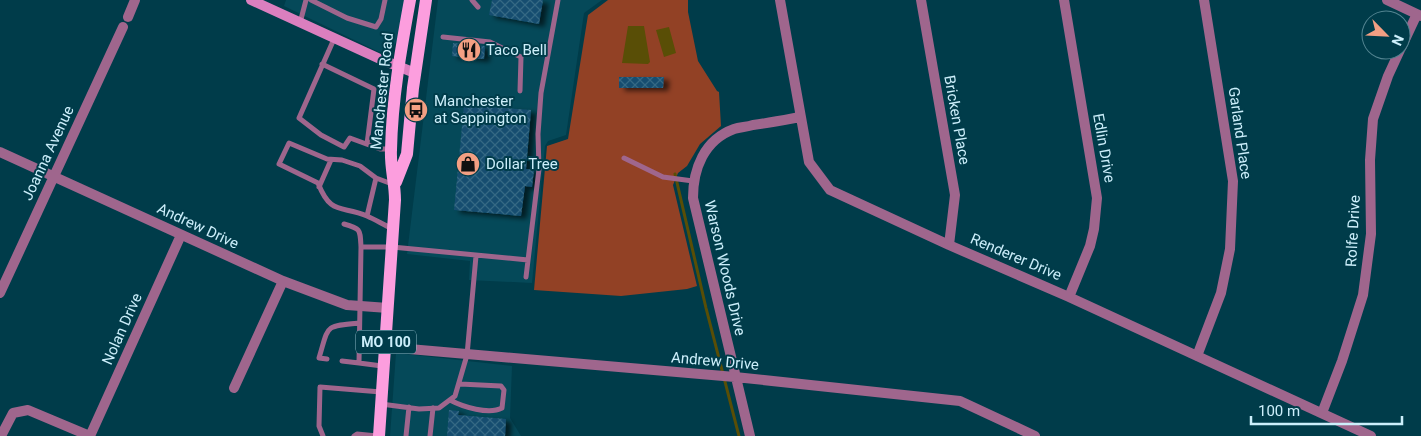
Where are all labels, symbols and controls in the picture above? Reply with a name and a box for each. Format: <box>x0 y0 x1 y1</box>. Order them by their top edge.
north arrow <box>1361 10 1411 60</box>
street label: Manchester Road <box>367 32 397 150</box>
text: N <box>1389 33 1407 48</box>
restaurant icon: Taco Bell <box>456 37 482 63</box>
place label: Taco Bell <box>486 41 547 59</box>
street label: Bricken Place <box>940 74 974 166</box>
street label: Garland Place <box>1225 86 1255 180</box>
place label: Manchester at Sappington <box>434 92 527 127</box>
bus stop icon: Manchester at Sappington <box>403 97 429 123</box>
street label: Joanna Avenue <box>18 103 78 203</box>
street label: Edlin Drive <box>1089 112 1119 184</box>
shop icon: Dollar Tree <box>455 151 481 177</box>
place label: Dollar Tree <box>486 155 558 173</box>
street label: Rolfe Drive <box>1342 195 1364 267</box>
street label: Andrew Drive <box>154 199 242 253</box>
street label: Warson Woods Drive <box>701 199 749 338</box>
street label: Renderer Drive <box>968 230 1064 284</box>
street label: Nolan Drive <box>98 290 146 368</box>
road number: MO 100 <box>356 331 416 354</box>
street label: Andrew Drive <box>670 348 760 374</box>
scale bar <box>1251 394 1402 426</box>
text: 100 m <box>1258 402 1300 420</box>

